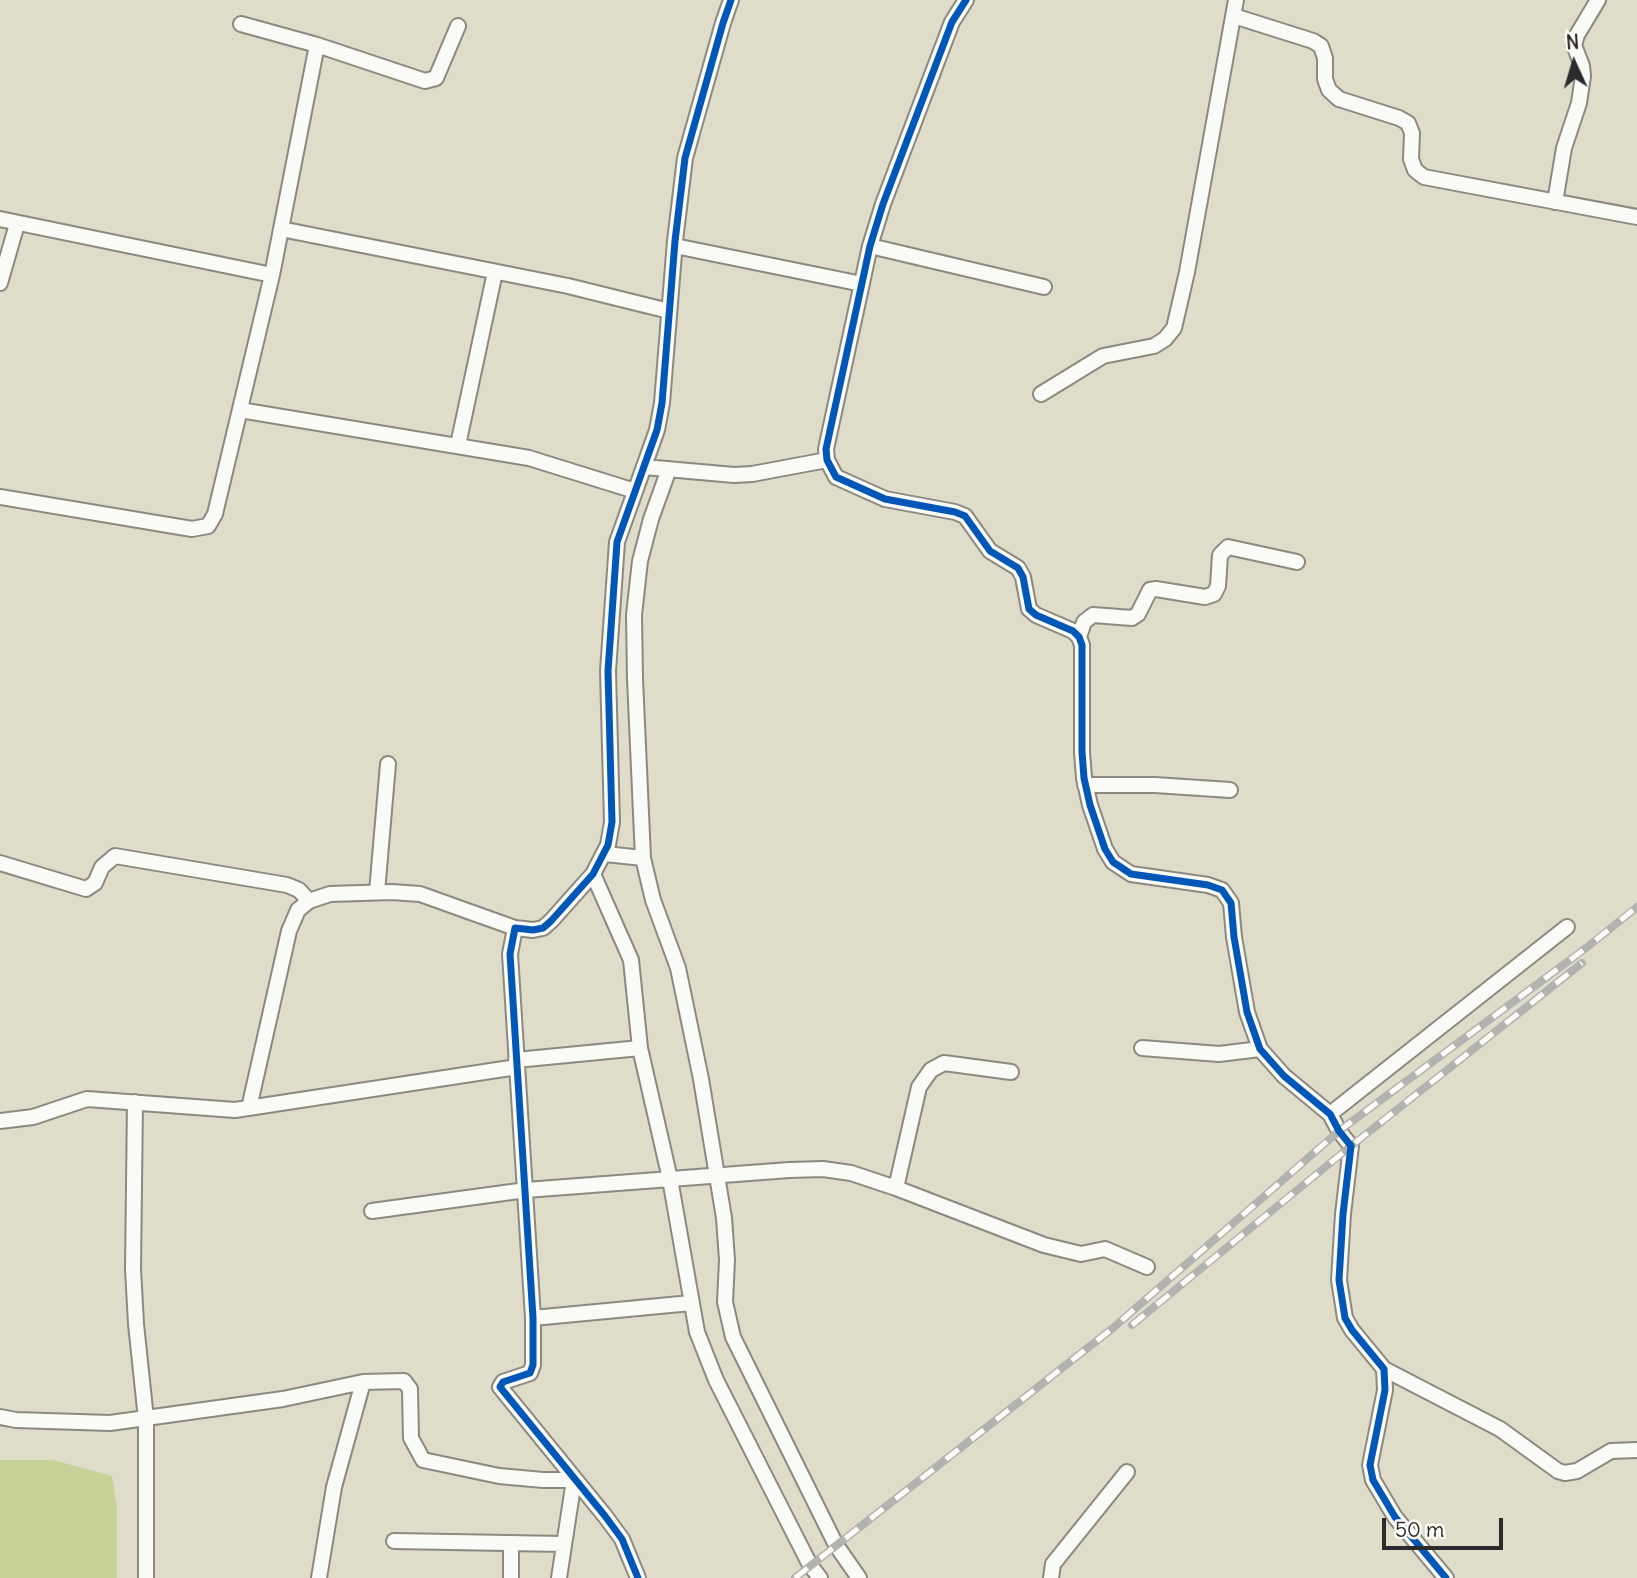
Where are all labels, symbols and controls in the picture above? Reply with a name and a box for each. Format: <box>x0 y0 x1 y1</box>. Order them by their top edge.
north arrow <box>1539 28 1609 98</box>
text: N <box>1565 30 1580 54</box>
scale bar <box>1385 1504 1506 1548</box>
text: 50 m <box>1395 1516 1444 1543</box>

